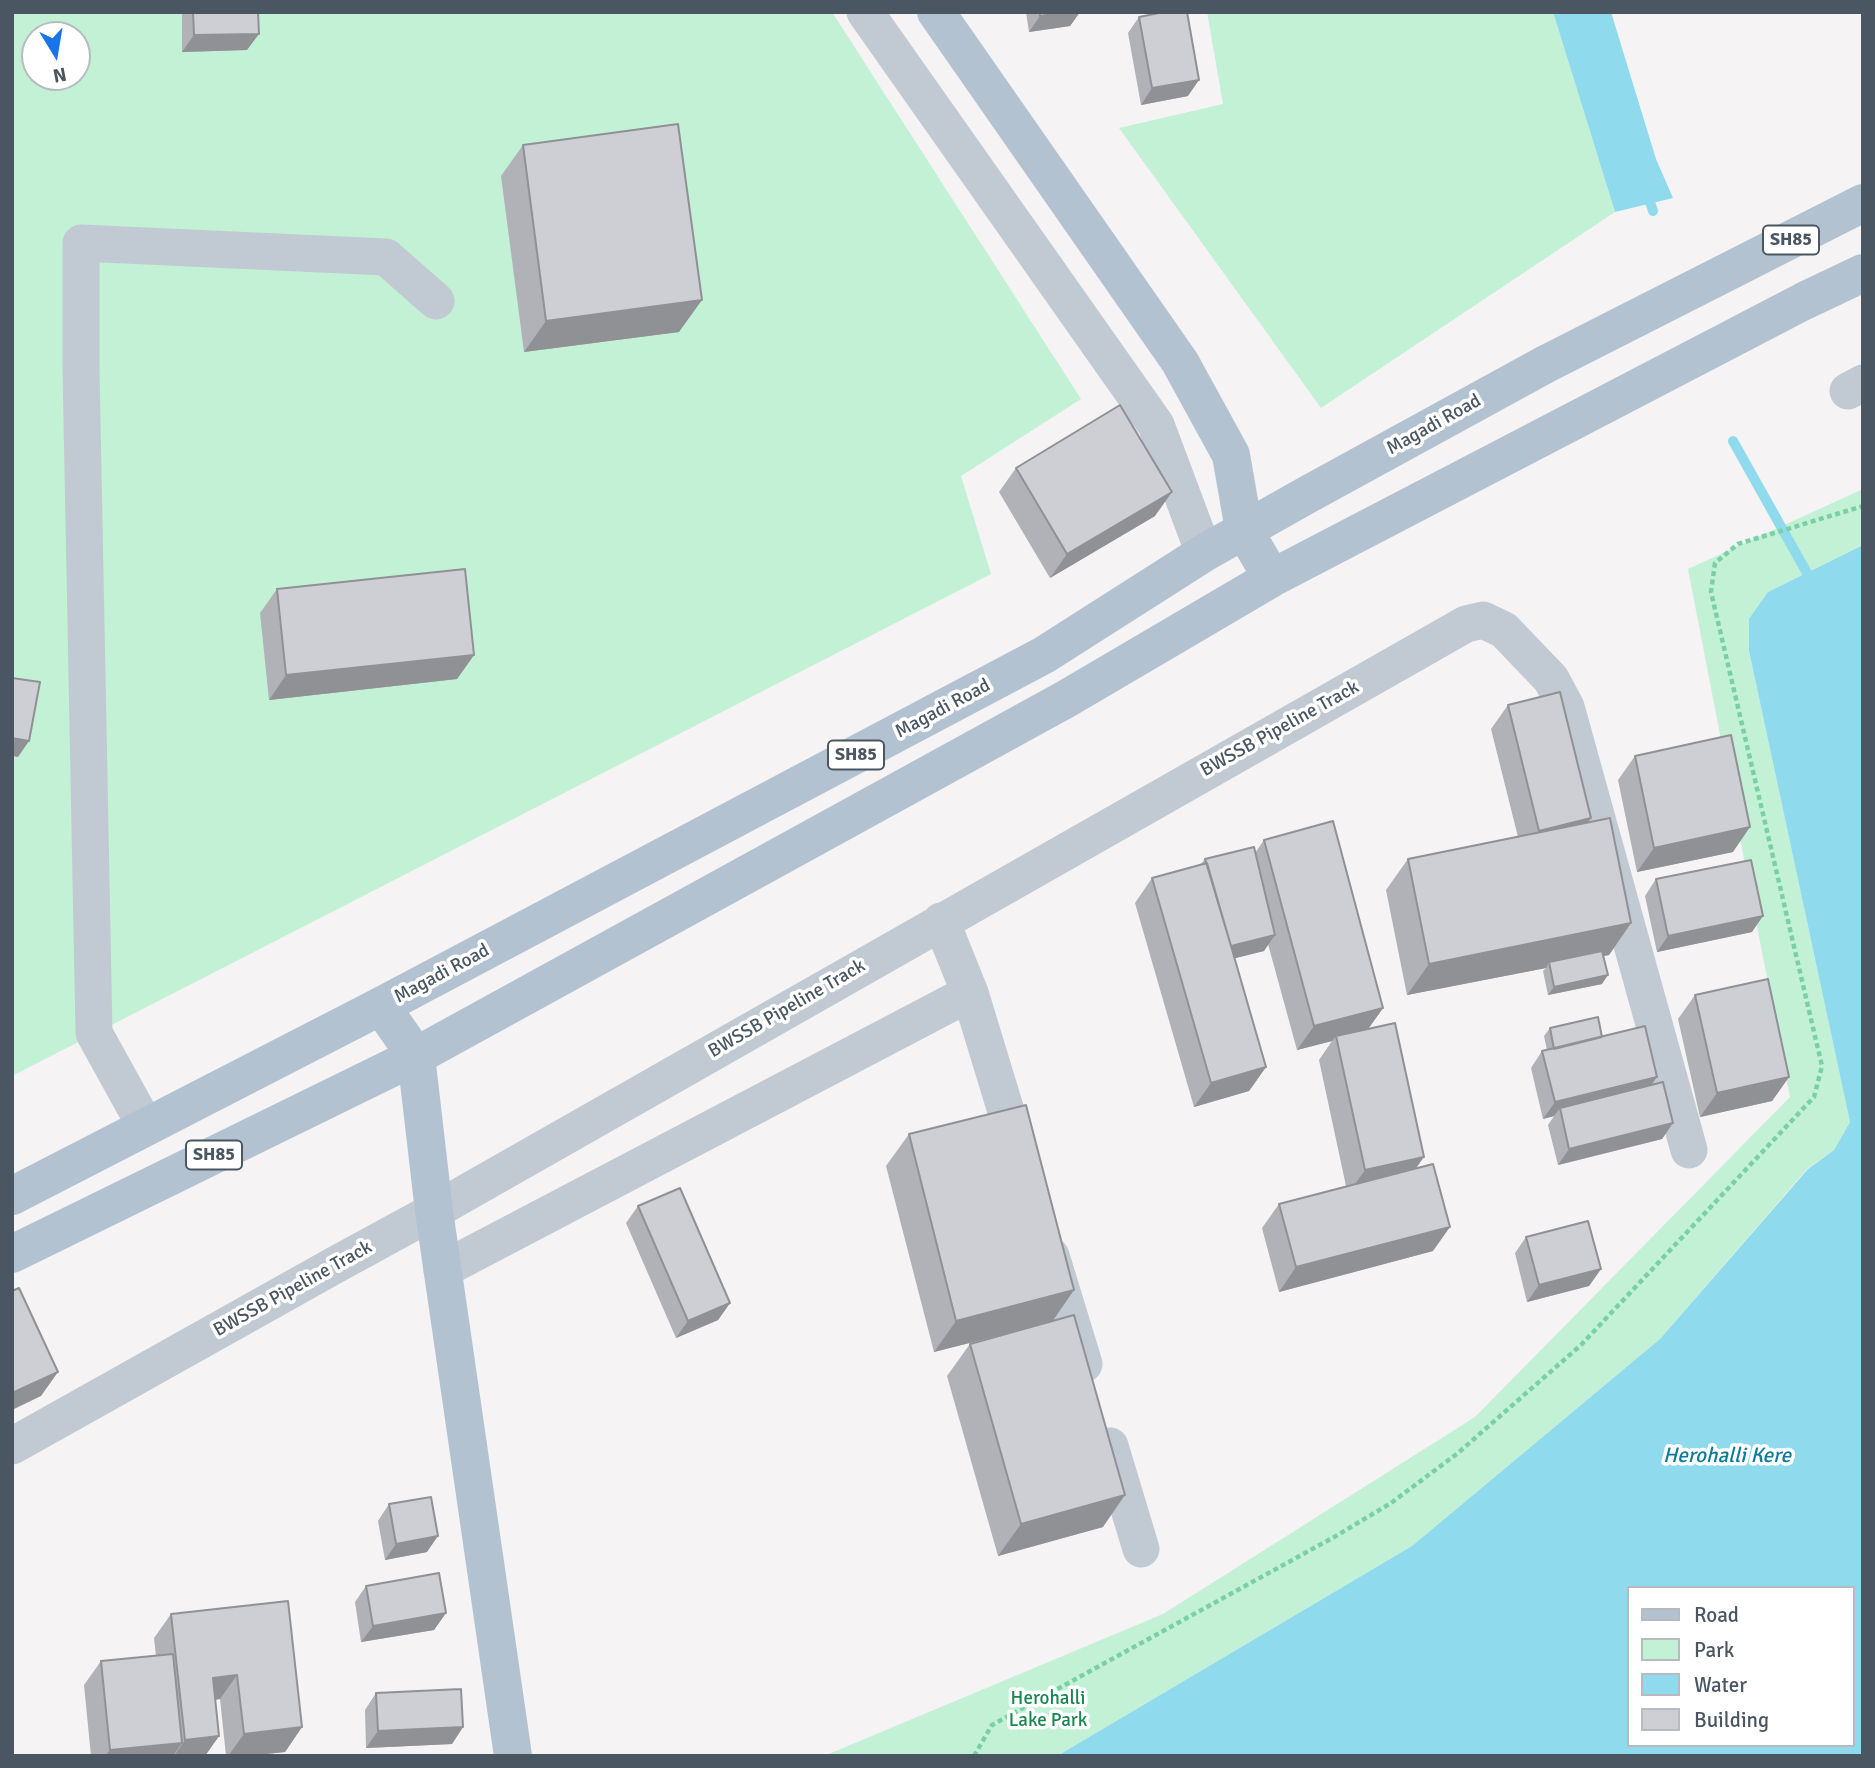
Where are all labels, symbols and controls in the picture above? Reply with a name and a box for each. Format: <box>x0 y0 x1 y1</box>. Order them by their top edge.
north arrow <box>21 21 91 91</box>
text: N <box>51 62 68 88</box>
road number: SH85 <box>1763 226 1819 254</box>
street label: Magadi Road <box>1383 390 1485 460</box>
street label: Magadi Road <box>892 674 994 744</box>
street label: BWSSB Pipeline Track <box>1197 676 1363 782</box>
road number: SH85 <box>828 740 884 770</box>
street label: Magadi Road <box>391 939 493 1009</box>
street label: BWSSB Pipeline Track <box>704 955 870 1063</box>
road number: SH85 <box>186 1140 242 1170</box>
street label: BWSSB Pipeline Track <box>210 1236 376 1342</box>
water label: Herohalli Kere <box>1663 1443 1791 1469</box>
legend <box>1626 1586 1854 1747</box>
text: Road <box>1694 1602 1739 1628</box>
text: Park <box>1694 1637 1734 1663</box>
text: Water <box>1694 1672 1747 1698</box>
park label: Herohalli Lake Park <box>1009 1688 1087 1732</box>
text: Building <box>1694 1707 1769 1733</box>

